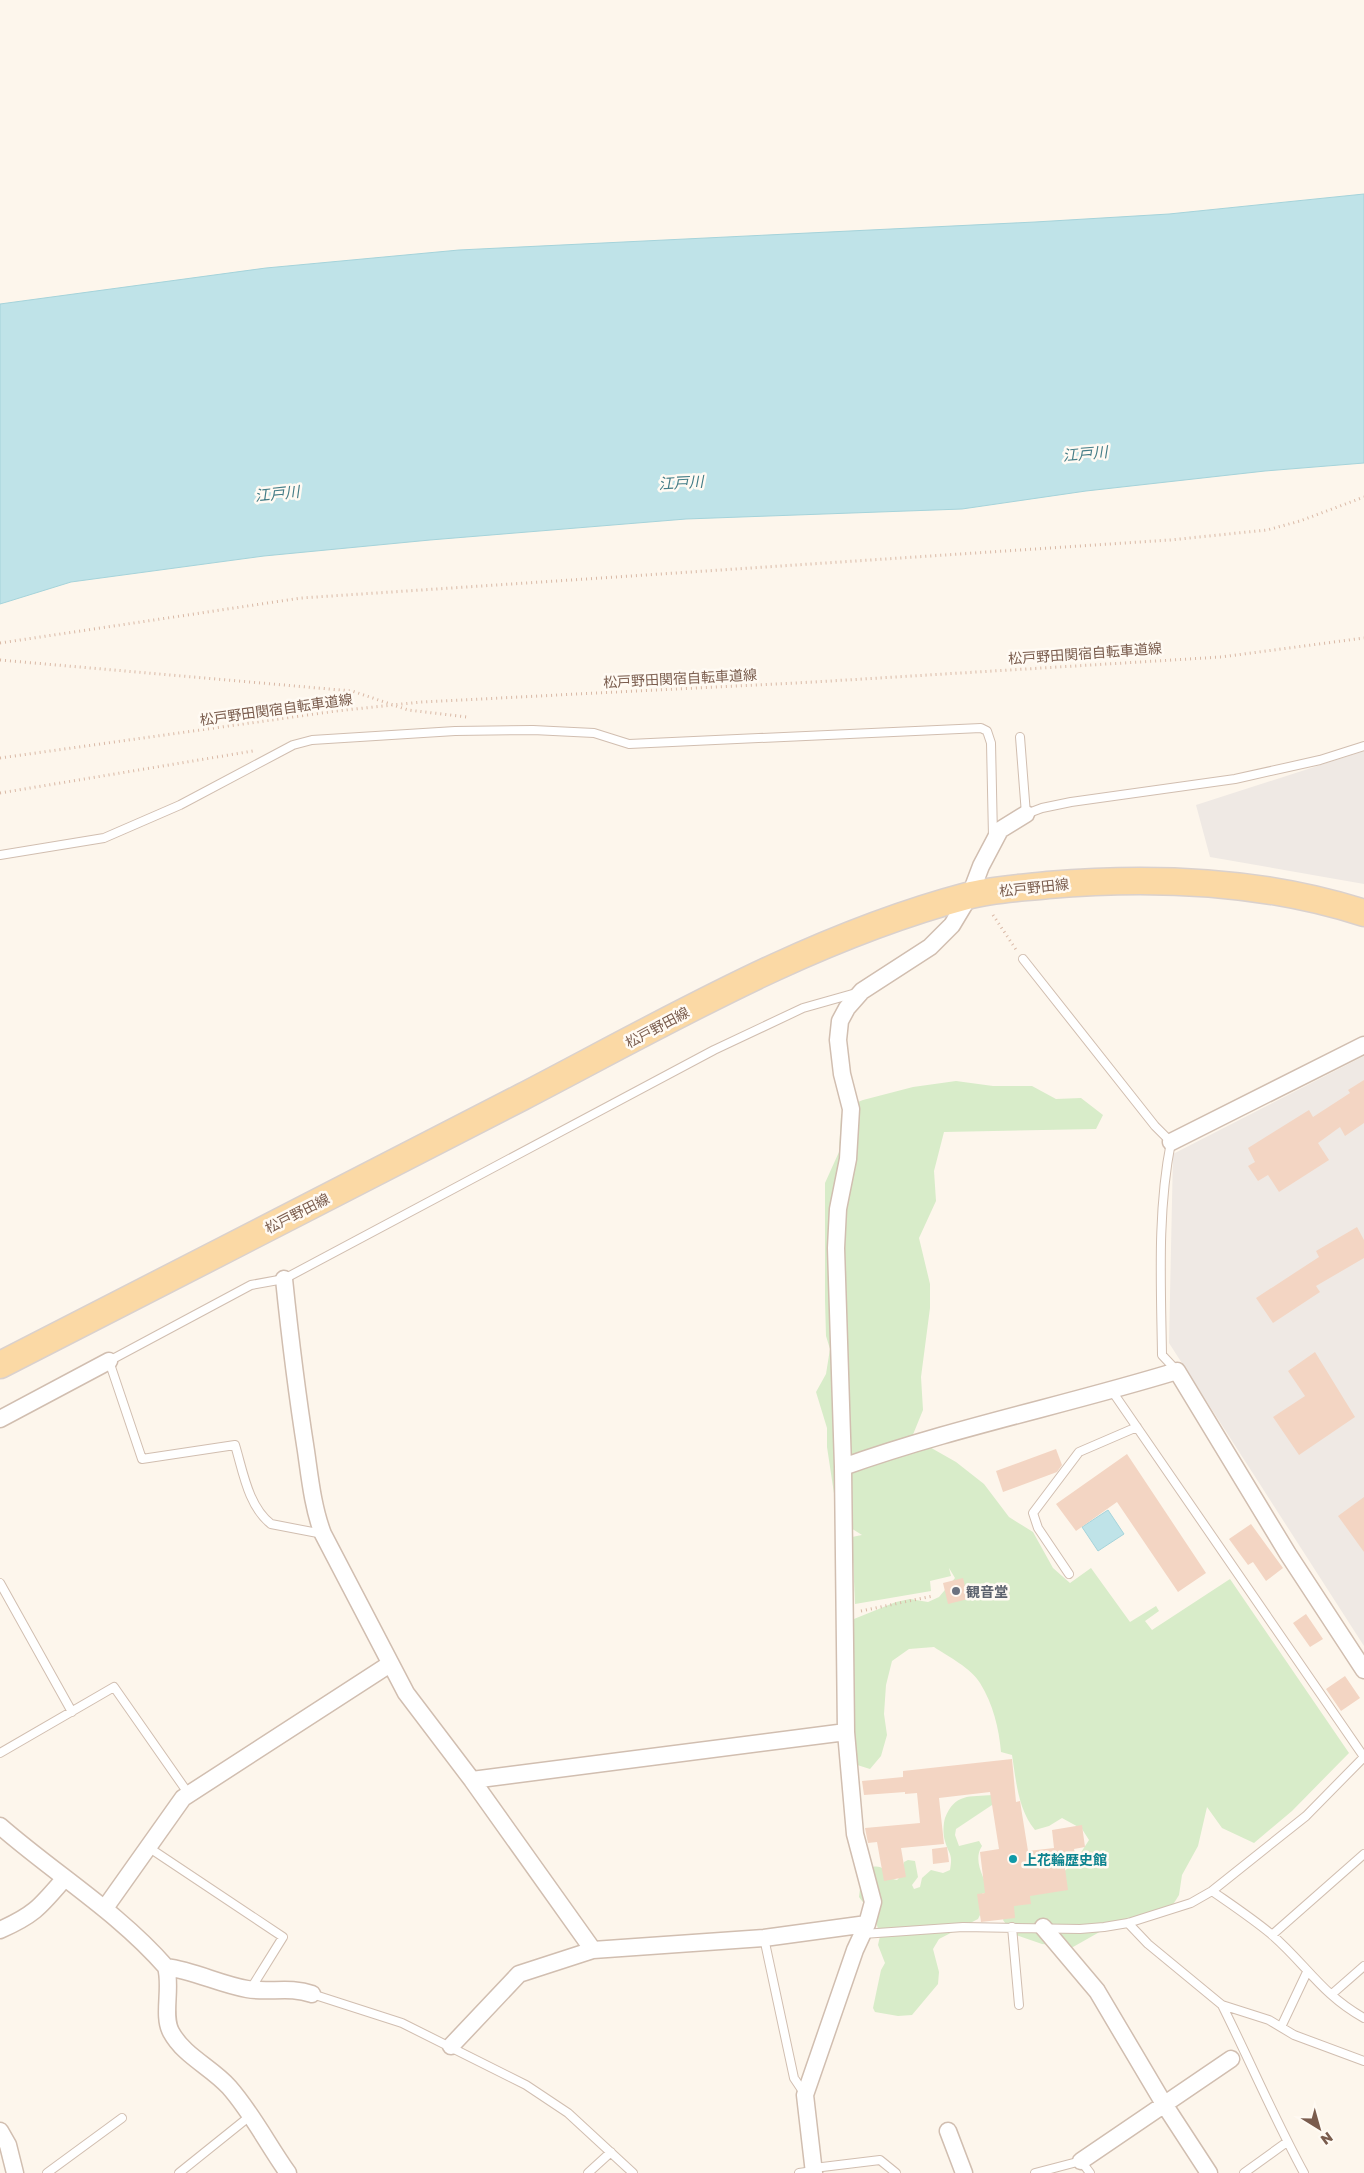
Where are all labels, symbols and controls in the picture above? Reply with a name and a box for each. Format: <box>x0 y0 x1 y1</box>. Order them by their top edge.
water label: 江戸川 <box>1062 442 1110 464</box>
water label: 江戸川 <box>658 472 706 492</box>
water label: 江戸川 <box>254 481 302 504</box>
street label: 松戸野田関宿自転車道線 <box>1008 639 1162 667</box>
street label: 松戸野田関宿自転車道線 <box>603 665 757 691</box>
street label: 松戸野田関宿自転車道線 <box>199 690 353 728</box>
street label: 松戸野田線 <box>998 875 1070 899</box>
street label: 松戸野田線 <box>622 1003 692 1051</box>
street label: 松戸野田線 <box>262 1190 332 1236</box>
place label: 観音堂 <box>966 1583 1008 1600</box>
marker: 観音堂 <box>950 1585 962 1597</box>
place label: 上花輪歴史館 <box>1023 1851 1107 1868</box>
marker: 上花輪歴史館 <box>1007 1853 1019 1865</box>
north arrow <box>1294 2103 1344 2153</box>
text: N <box>1318 2129 1336 2149</box>

